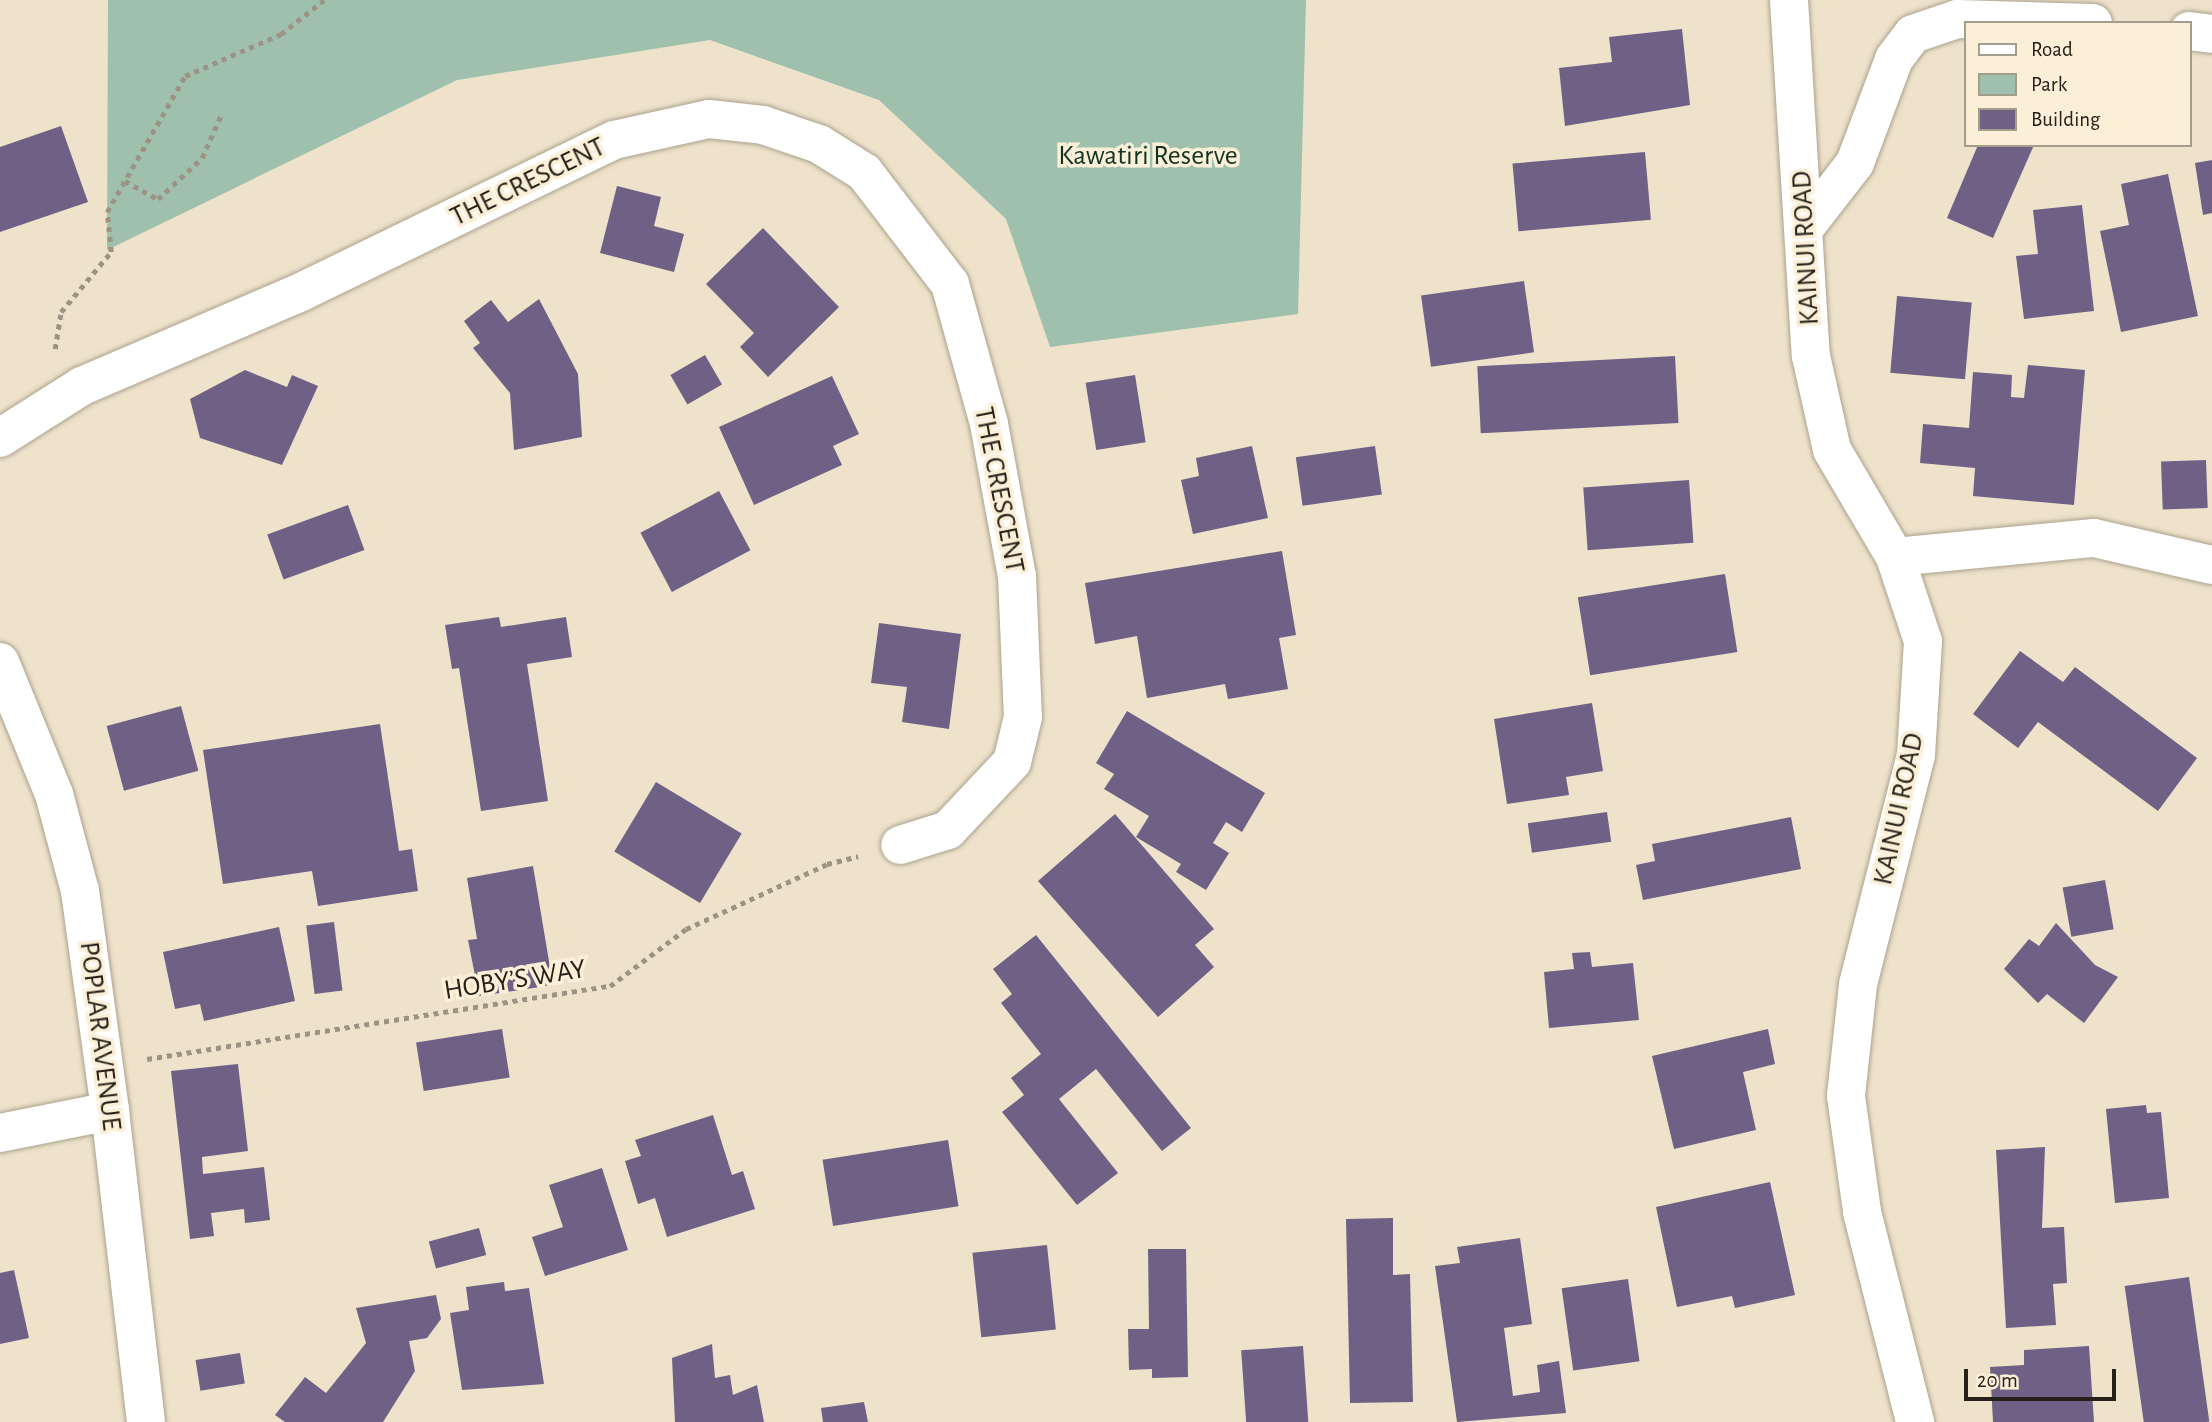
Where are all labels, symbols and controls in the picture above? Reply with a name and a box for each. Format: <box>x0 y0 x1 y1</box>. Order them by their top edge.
legend <box>1964 21 2191 147</box>
text: Road <box>2031 39 2073 60</box>
text: Park <box>2031 74 2067 95</box>
text: Building <box>2031 109 2100 130</box>
street label: THE CRESCENT <box>445 130 611 234</box>
park label: Kawatiri Reserve <box>1058 139 1238 173</box>
street label: KAINUI ROAD <box>1785 170 1827 326</box>
street label: THE CRESCENT <box>966 404 1032 576</box>
street label: KAINUI ROAD <box>1866 730 1932 888</box>
street label: POPLAR AVENUE <box>72 940 128 1132</box>
street label: HOBY’S WAY <box>442 952 588 1008</box>
scale bar <box>1967 1356 2119 1400</box>
text: 20 m <box>1977 1370 2018 1391</box>

